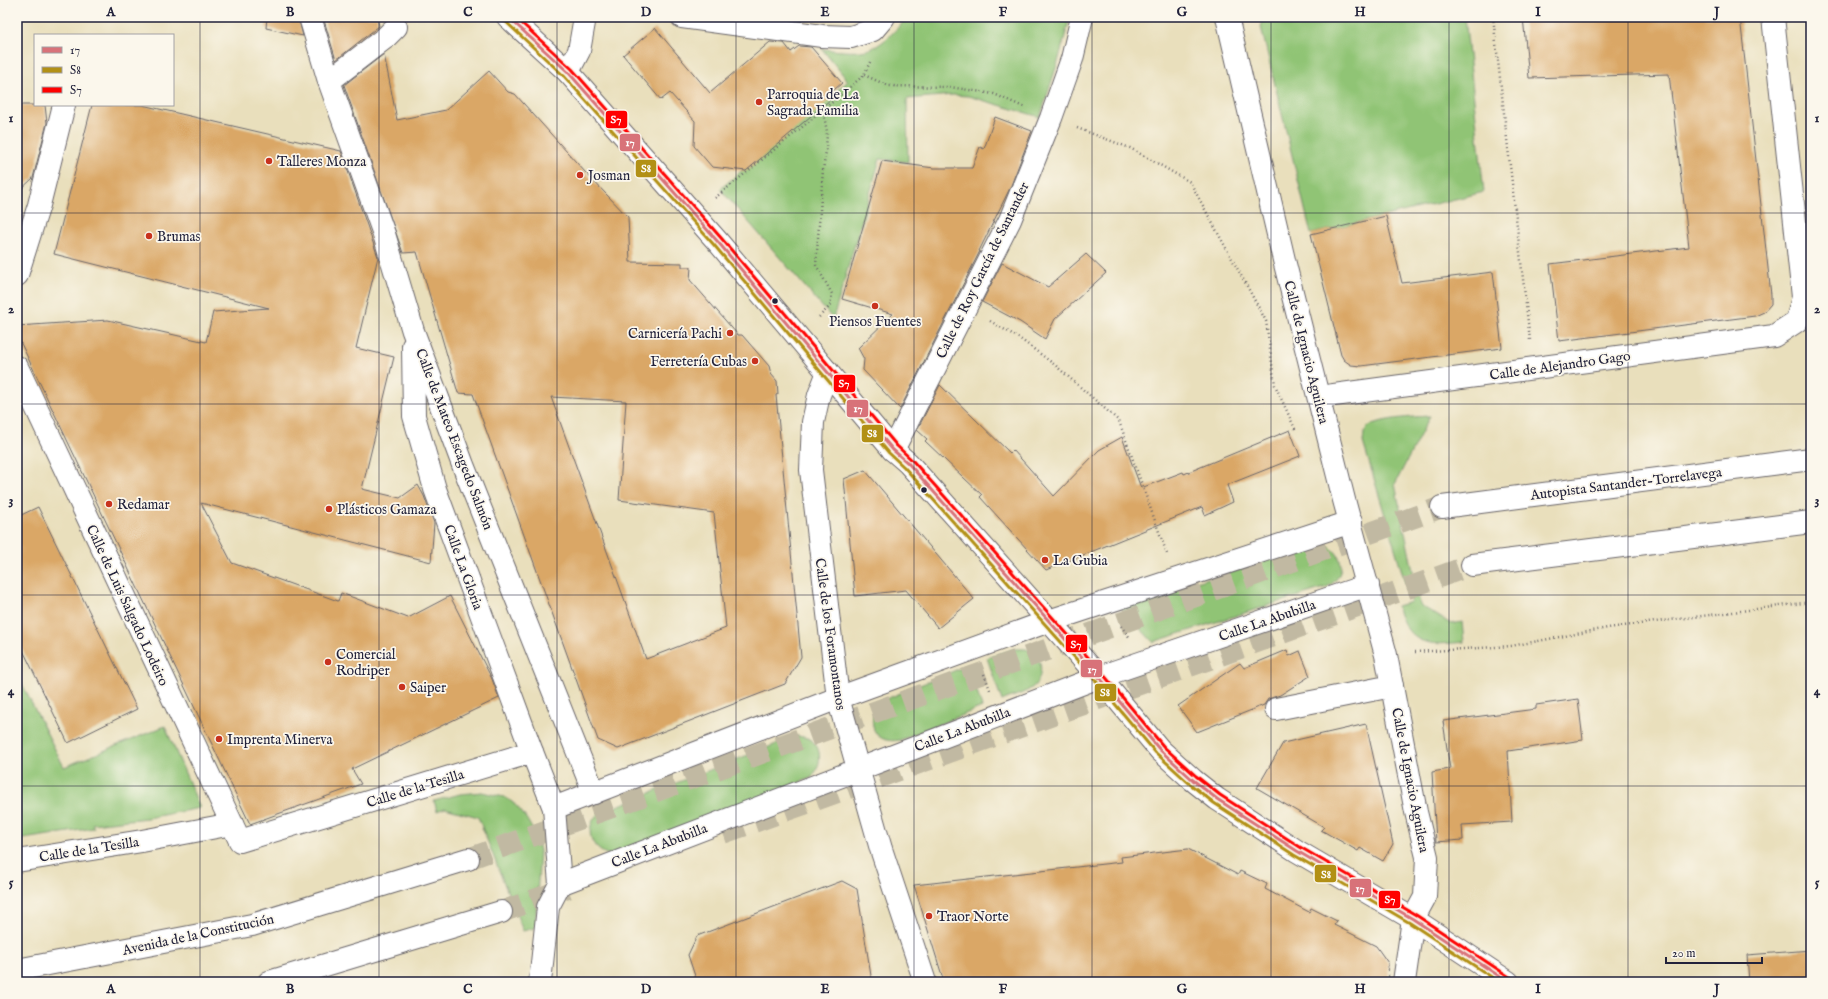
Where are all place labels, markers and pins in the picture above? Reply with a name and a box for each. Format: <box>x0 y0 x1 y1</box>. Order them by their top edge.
place label: Parroquia de La Sagrada Familia <box>767 86 860 120</box>
marker: Parroquia de La Sagrada Familia <box>754 97 764 107</box>
place label: Talleres Monza <box>277 153 367 171</box>
marker: Talleres Monza <box>264 156 274 166</box>
place label: Josman <box>586 167 631 185</box>
marker: Josman <box>575 170 585 180</box>
place label: Brumas <box>157 228 201 246</box>
marker: Brumas <box>144 231 154 241</box>
unlabelled marker <box>770 296 780 306</box>
marker: Piensos Fuentes <box>870 301 880 311</box>
place label: Piensos Fuentes <box>829 313 921 331</box>
place label: Carnicería Pachi <box>628 325 722 343</box>
marker: Carnicería Pachi <box>725 328 735 338</box>
place label: Ferretería Cubas <box>650 353 747 371</box>
marker: Ferretería Cubas <box>750 356 760 366</box>
unlabelled marker <box>919 485 929 495</box>
place label: Redamar <box>117 496 170 514</box>
marker: Redamar <box>104 499 114 509</box>
place label: Plásticos Gamaza <box>337 501 437 519</box>
marker: Plásticos Gamaza <box>324 504 334 514</box>
place label: La Gubia <box>1053 552 1109 570</box>
marker: La Gubia <box>1040 555 1050 565</box>
place label: Comercial Rodriper <box>336 646 396 680</box>
marker: Comercial Rodriper <box>323 657 333 667</box>
place label: Saiper <box>410 679 446 697</box>
marker: Saiper <box>397 682 407 692</box>
place label: Imprenta Minerva <box>227 731 333 749</box>
marker: Imprenta Minerva <box>214 734 224 744</box>
place label: Traor Norte <box>937 908 1009 926</box>
marker: Traor Norte <box>924 911 934 921</box>

